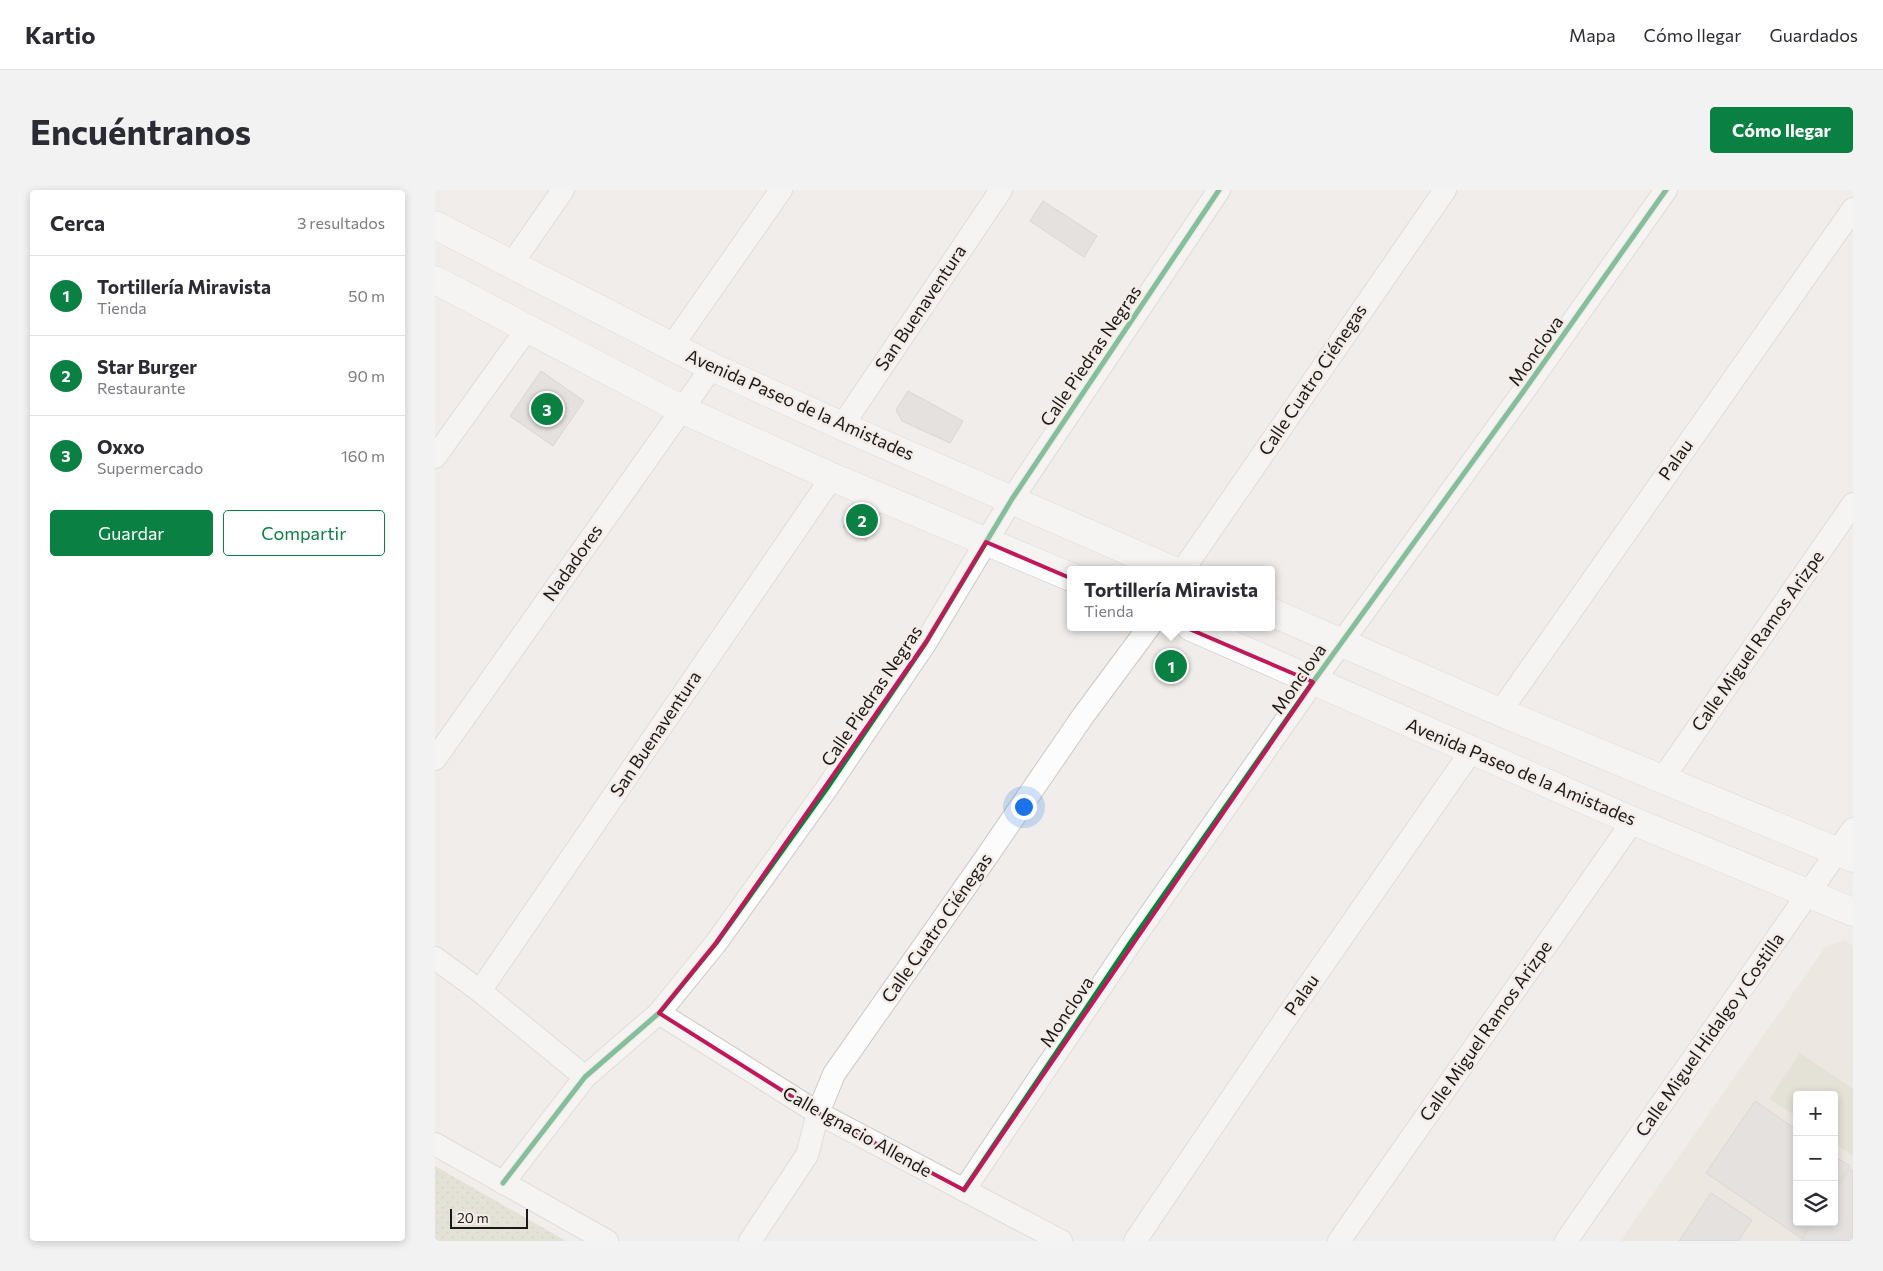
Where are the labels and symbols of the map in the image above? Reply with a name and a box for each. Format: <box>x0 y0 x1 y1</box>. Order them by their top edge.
street label: San Buenaventura <box>870 240 970 375</box>
street label: Calle Piedras Negras <box>1035 281 1145 430</box>
street label: Calle Cuatro Ciénegas <box>1253 300 1371 459</box>
street label: Monclova <box>1503 311 1567 390</box>
street label: Avenida Paseo de la Amistades <box>683 344 918 464</box>
pin: 3 <box>531 390 563 428</box>
street label: Palau <box>1653 435 1697 484</box>
pin: 2 <box>846 501 878 539</box>
street label: Nadadores <box>538 520 607 605</box>
street label: Calle Miguel Ramos Arizpe <box>1686 546 1828 735</box>
street label: Calle Piedras Negras <box>816 621 926 770</box>
street label: Monclova <box>1266 639 1330 718</box>
pin: 1 <box>1155 647 1187 685</box>
street label: San Buenaventura <box>605 666 705 801</box>
street label: Avenida Paseo de la Amistades <box>1403 713 1640 830</box>
your location <box>1011 794 1037 820</box>
street label: Calle Cuatro Ciénegas <box>876 848 996 1006</box>
street label: Calle Miguel Hidalgo y Costilla <box>1630 928 1788 1141</box>
street label: Calle Miguel Ramos Arizpe <box>1414 936 1556 1125</box>
street label: Palau <box>1279 970 1323 1019</box>
street label: Monclova <box>1035 972 1098 1051</box>
street label: Calle Ignacio Allende <box>779 1081 936 1181</box>
scale bar <box>450 1206 527 1229</box>

